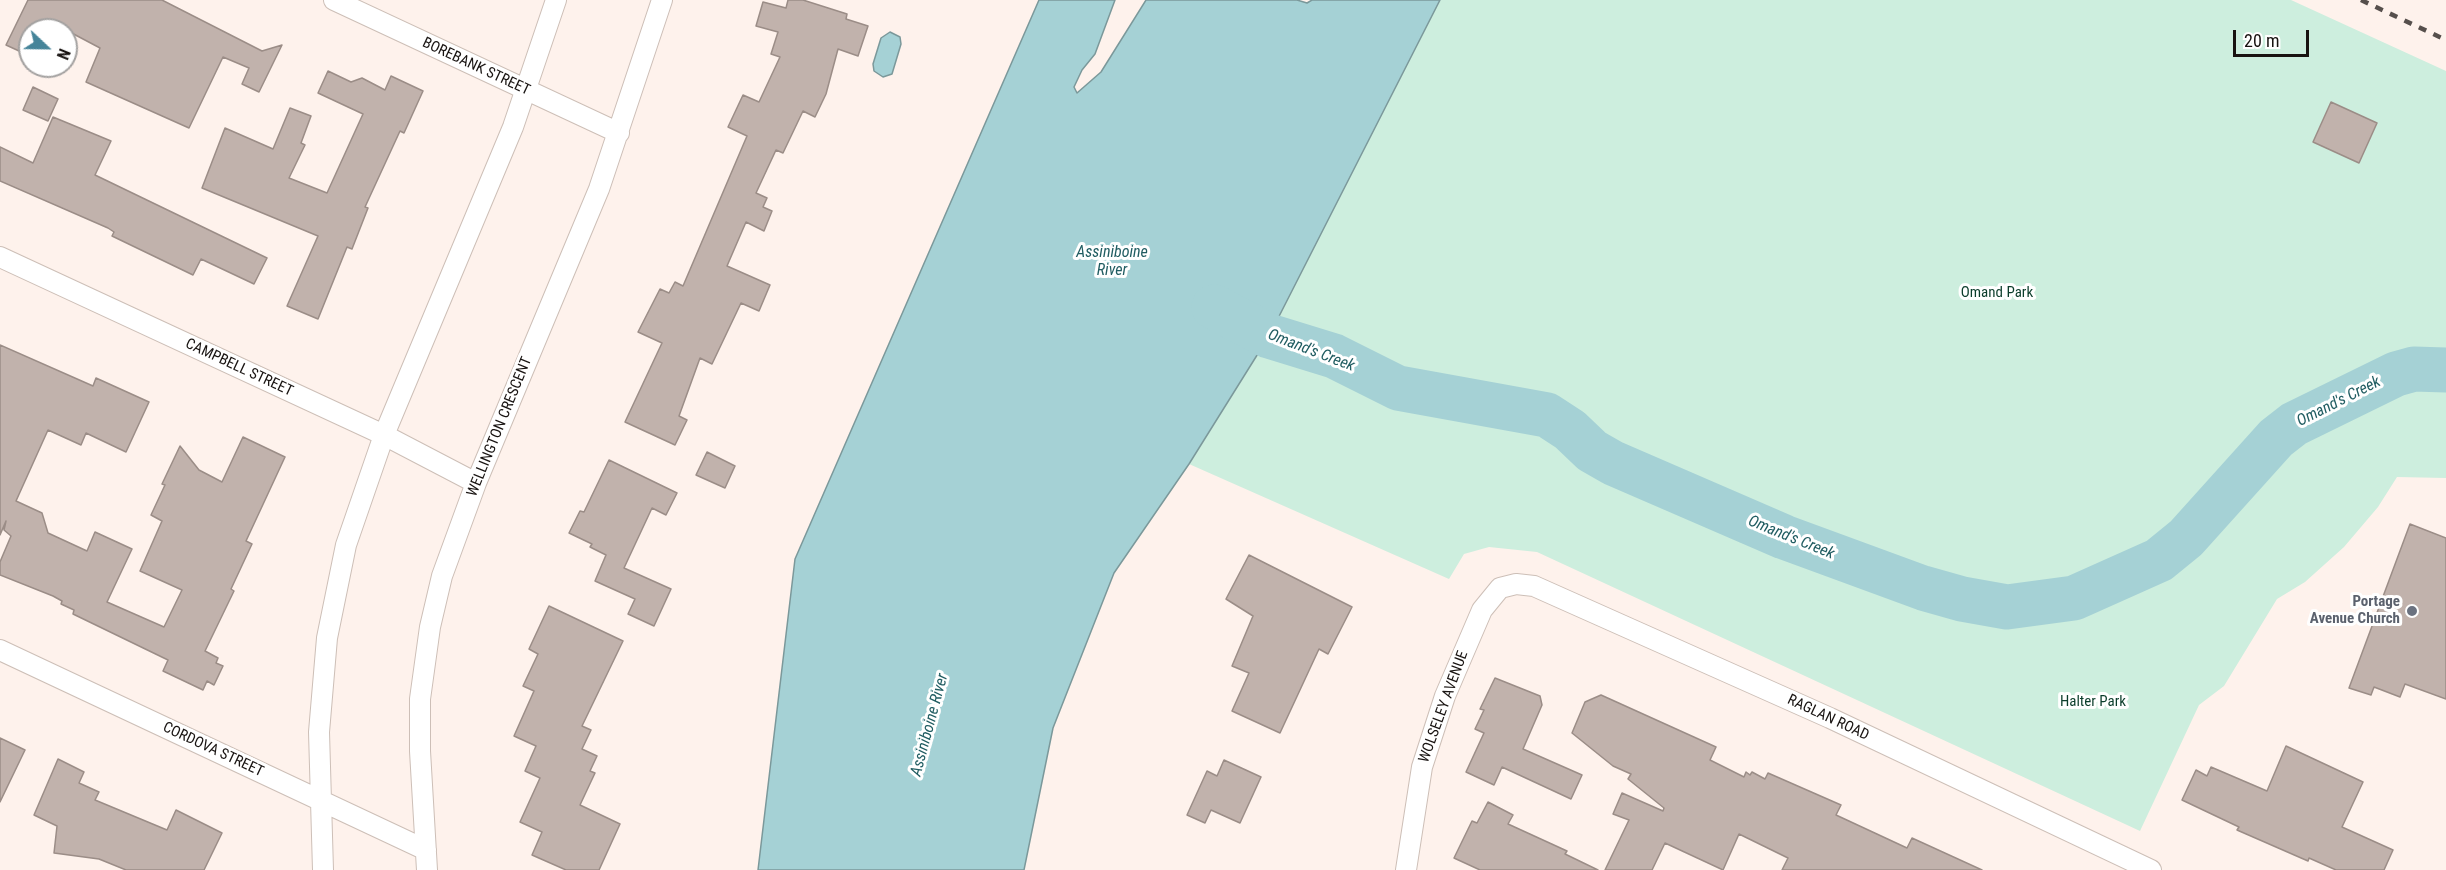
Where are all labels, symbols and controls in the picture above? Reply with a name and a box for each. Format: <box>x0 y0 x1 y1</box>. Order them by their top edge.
north arrow <box>18 18 78 78</box>
scale bar <box>2236 18 2312 56</box>
text: 20 m <box>2244 30 2279 51</box>
street label: BOREBANK STREET <box>419 34 533 100</box>
text: N <box>53 46 74 62</box>
water label: Assiniboine River <box>1076 243 1148 281</box>
park label: Omand Park <box>1961 284 2033 302</box>
water label: Omand's Creek <box>1265 326 1357 376</box>
street label: CAMPBELL STREET <box>182 335 296 401</box>
street label: WELLINGTON CRESCENT <box>464 355 536 499</box>
water label: Omand's Creek <box>2294 373 2384 431</box>
water label: Omand's Creek <box>1745 512 1837 564</box>
place label: Portage Avenue Church <box>2310 593 2400 628</box>
marker: Portage Avenue Church <box>2405 604 2419 618</box>
street label: WOLSELEY AVENUE <box>1415 649 1473 765</box>
water label: Assiniboine River <box>907 672 953 778</box>
street label: RAGLAN ROAD <box>1784 691 1872 745</box>
park label: Halter Park <box>2060 693 2126 711</box>
street label: CORDOVA STREET <box>160 719 266 781</box>

